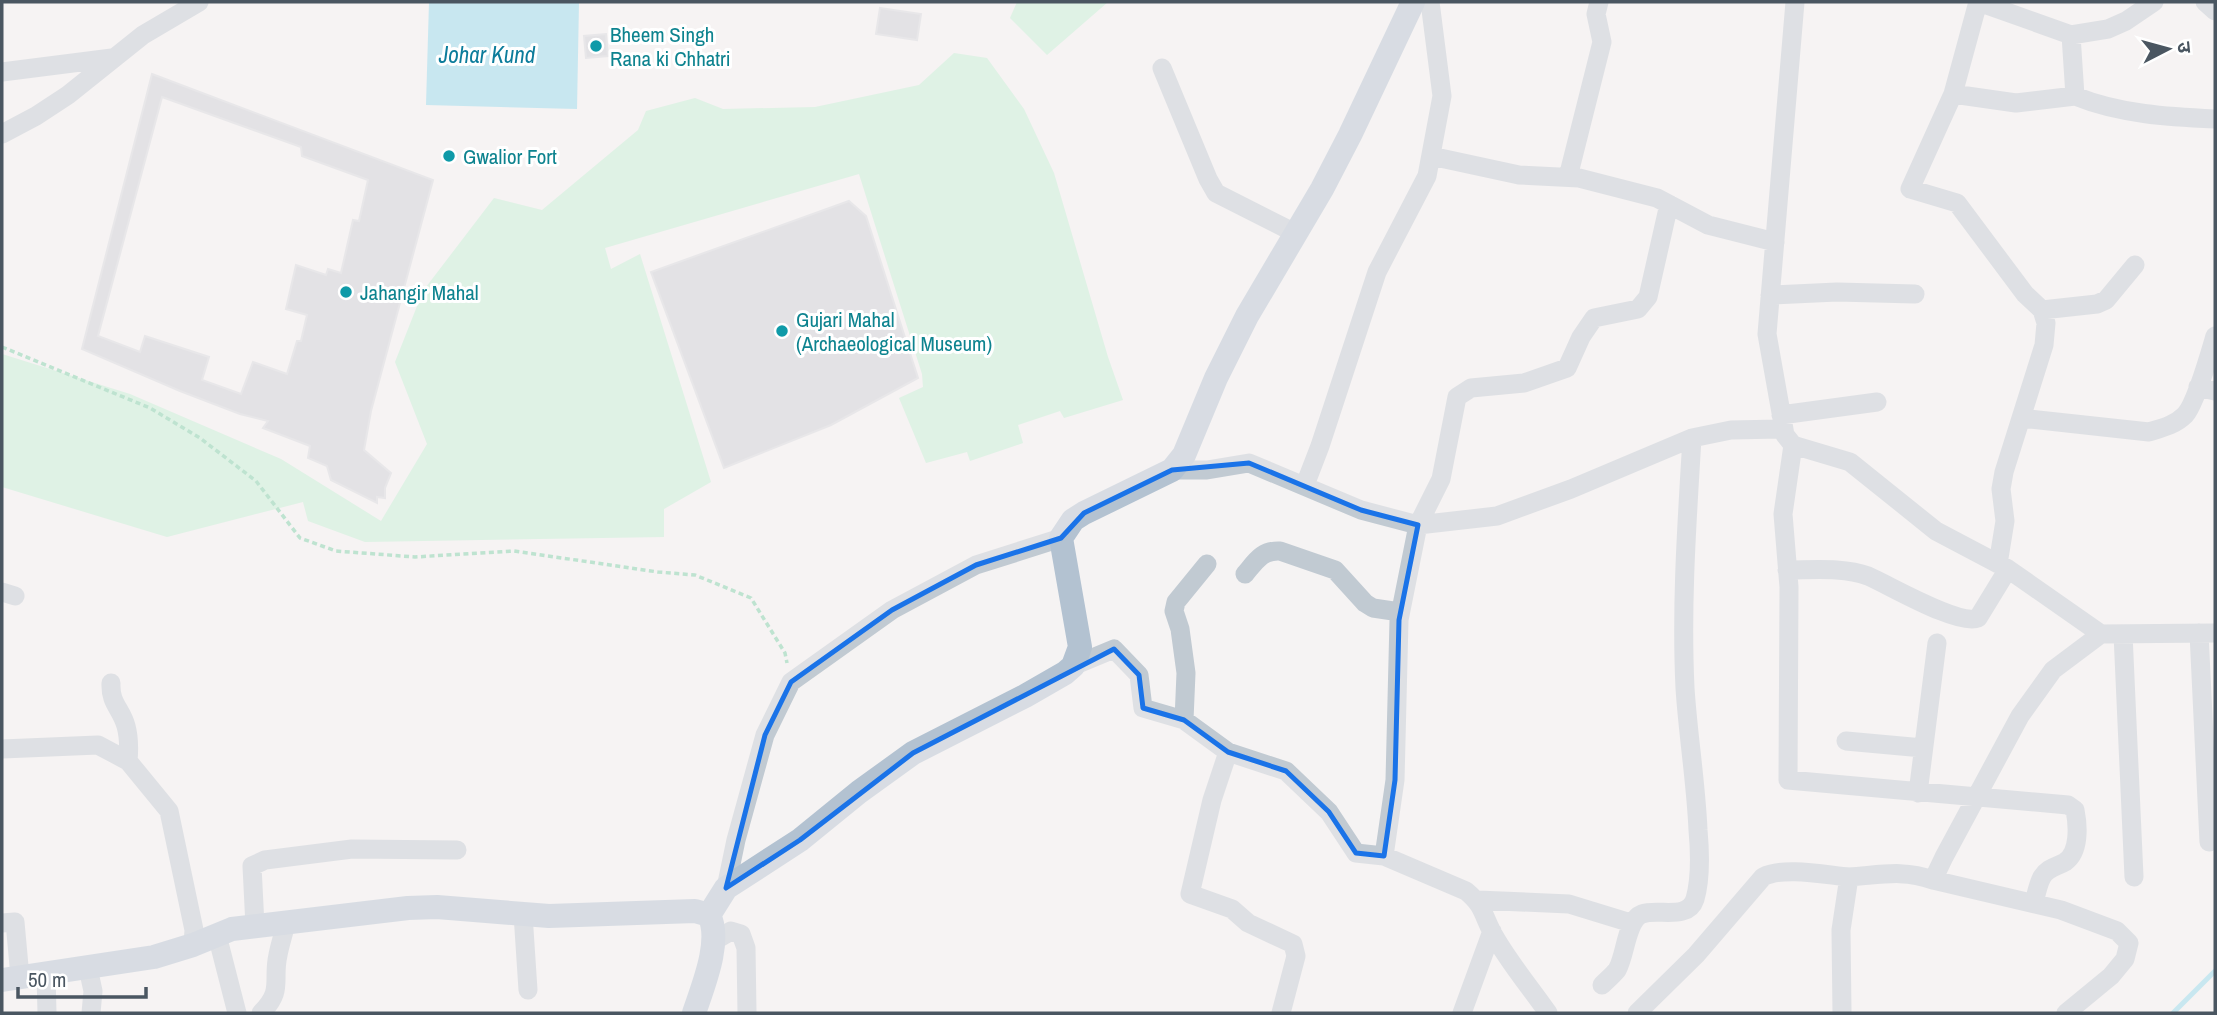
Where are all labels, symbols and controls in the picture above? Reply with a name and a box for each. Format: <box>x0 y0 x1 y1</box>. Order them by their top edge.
north arrow <box>2133 14 2203 84</box>
place label: Bheem Singh Rana ki Chhatri <box>610 20 731 73</box>
marker: Bheem Singh Rana ki Chhatri <box>588 38 604 54</box>
water label: Johar Kund <box>438 39 536 70</box>
text: उ <box>2171 40 2199 55</box>
place label: Gwalior Fort <box>463 142 557 171</box>
marker: Gwalior Fort <box>441 148 457 164</box>
place label: Jahangir Mahal <box>360 278 479 307</box>
marker: Jahangir Mahal <box>338 284 354 300</box>
place label: Gujari Mahal (Archaeological Museum) <box>796 305 992 358</box>
marker: Gujari Mahal (Archaeological Museum) <box>774 323 790 339</box>
scale bar <box>18 956 145 1000</box>
text: 50 m <box>28 965 66 994</box>

